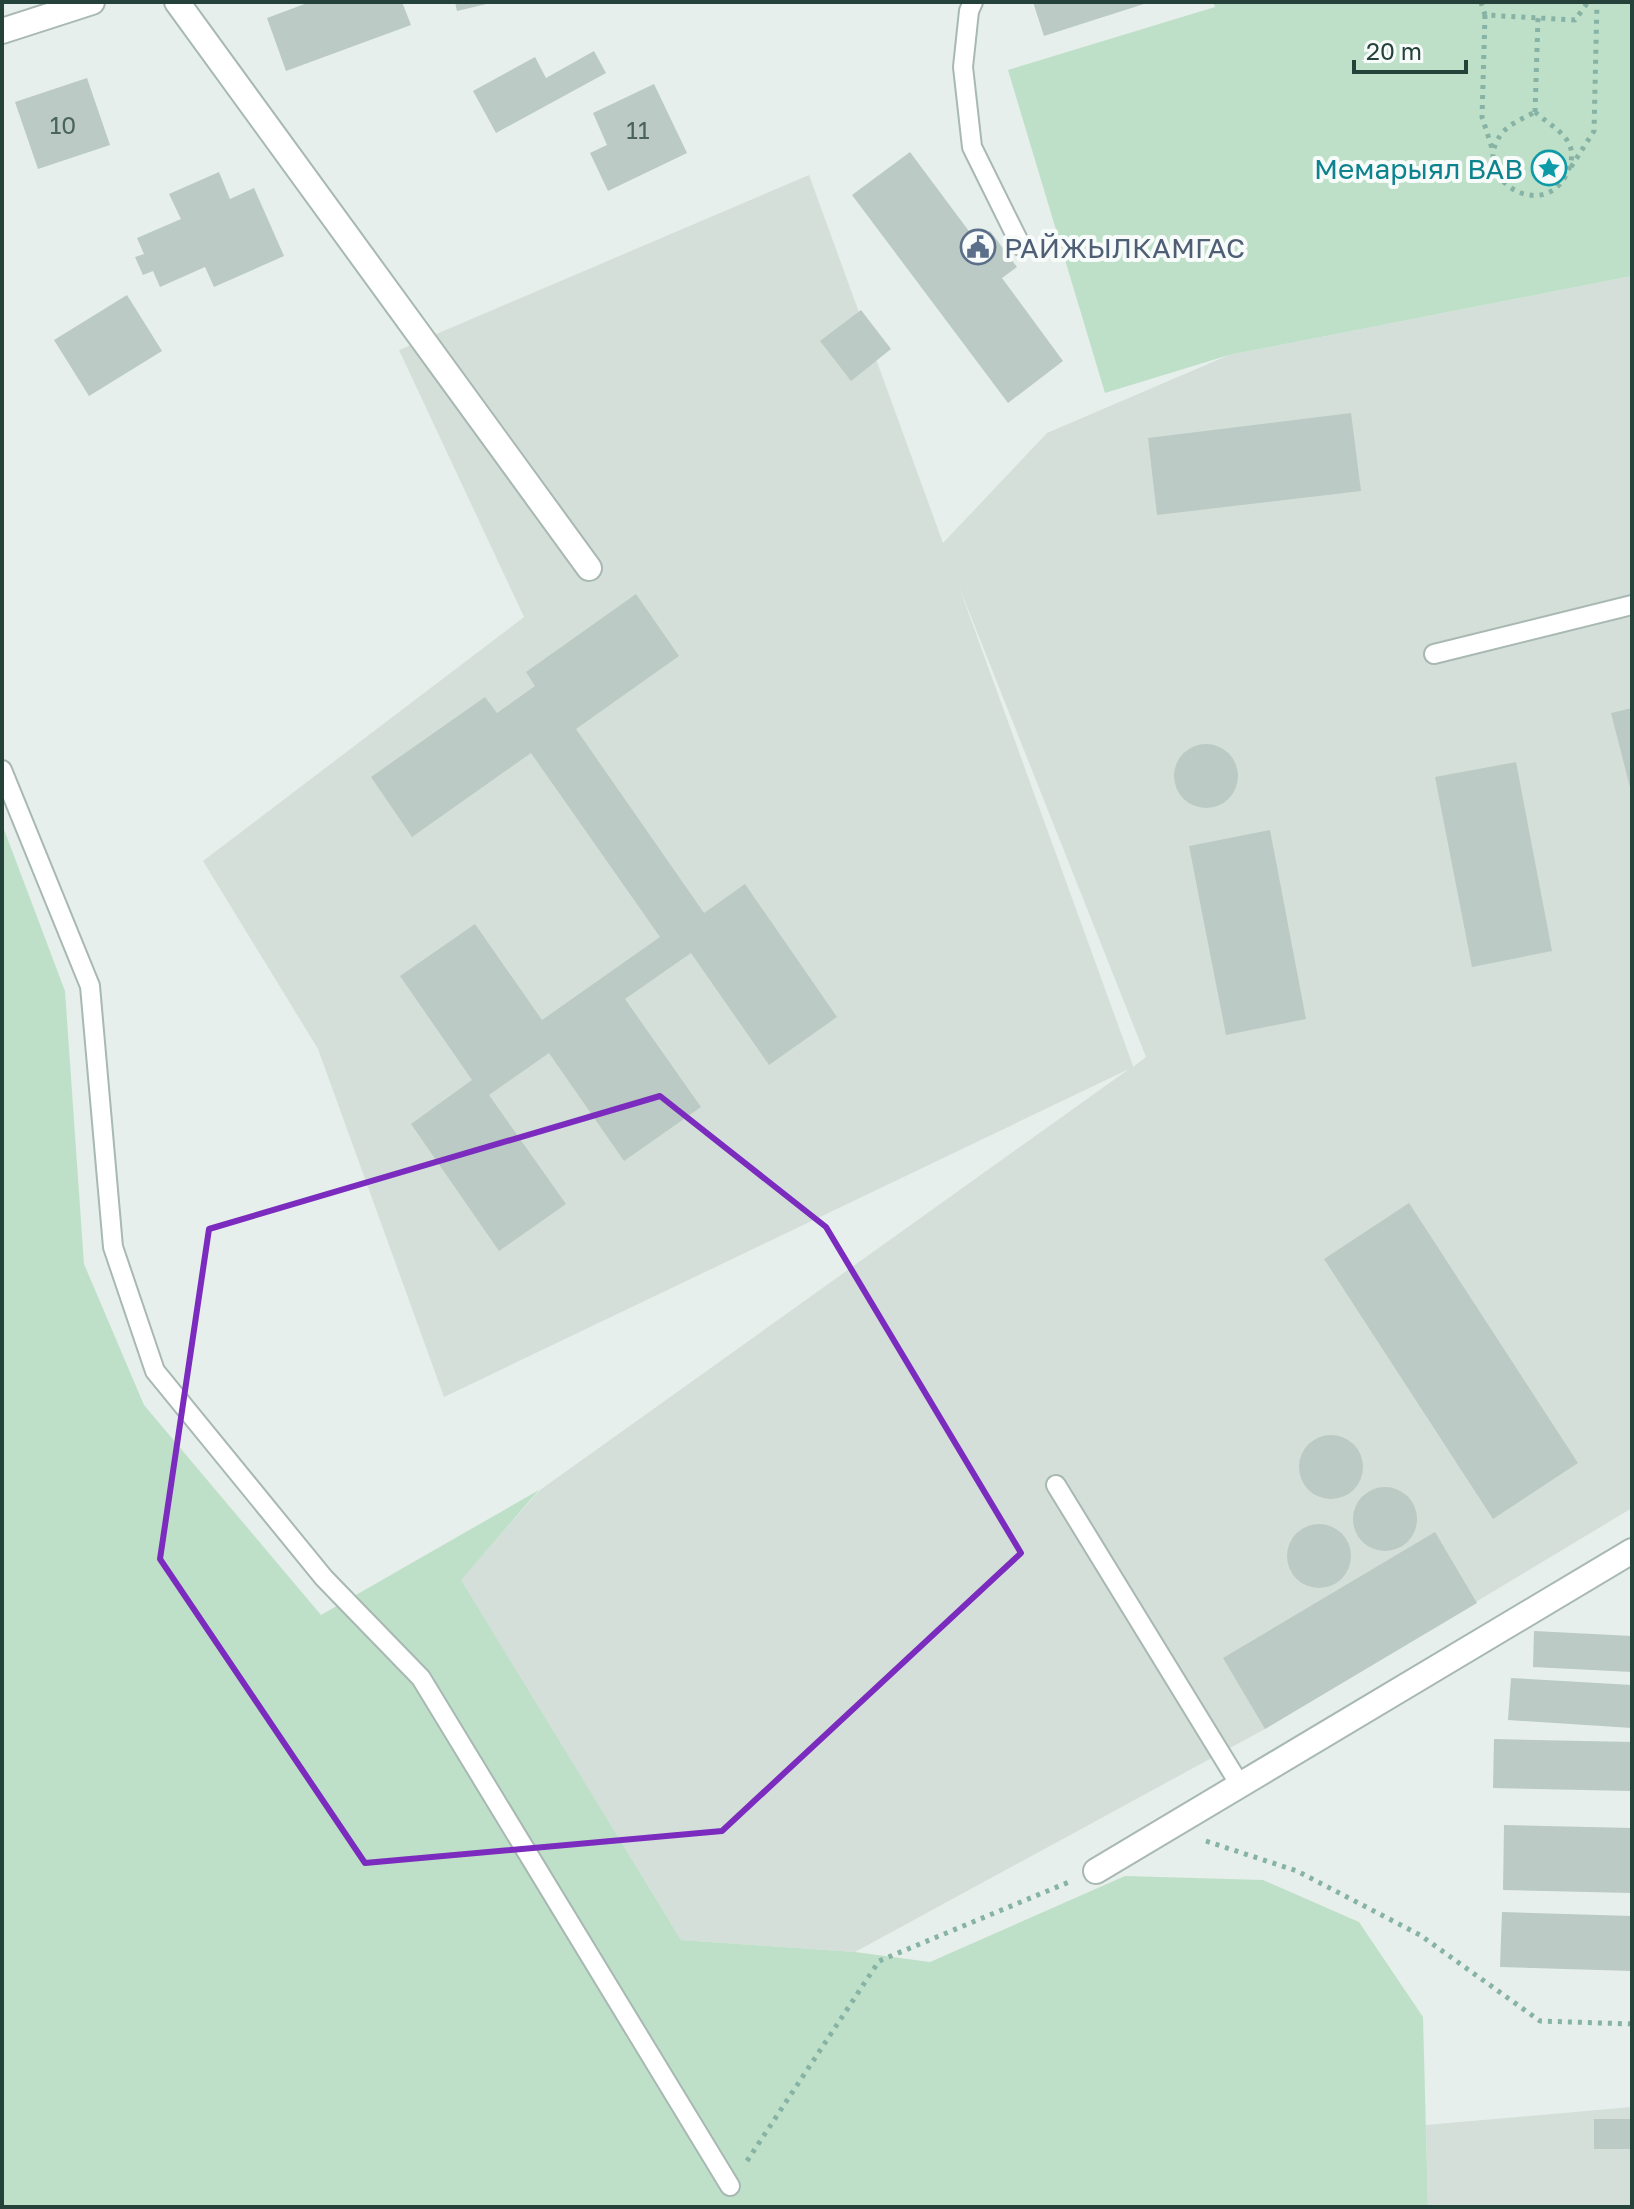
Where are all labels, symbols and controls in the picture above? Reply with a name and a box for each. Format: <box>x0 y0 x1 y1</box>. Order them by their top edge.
scale bar <box>1354 24 1466 74</box>
text: 20 m <box>1366 36 1422 65</box>
house number: 10 <box>50 110 76 139</box>
house number: 11 <box>626 115 650 144</box>
place icon: Мемарыял ВАВ <box>1530 149 1568 187</box>
place label: Мемарыял ВАВ <box>1314 152 1523 185</box>
public building icon: РАЙЖЫЛКАМГАС <box>959 228 997 266</box>
place label: РАЙЖЫЛКАМГАС <box>1004 231 1245 264</box>

